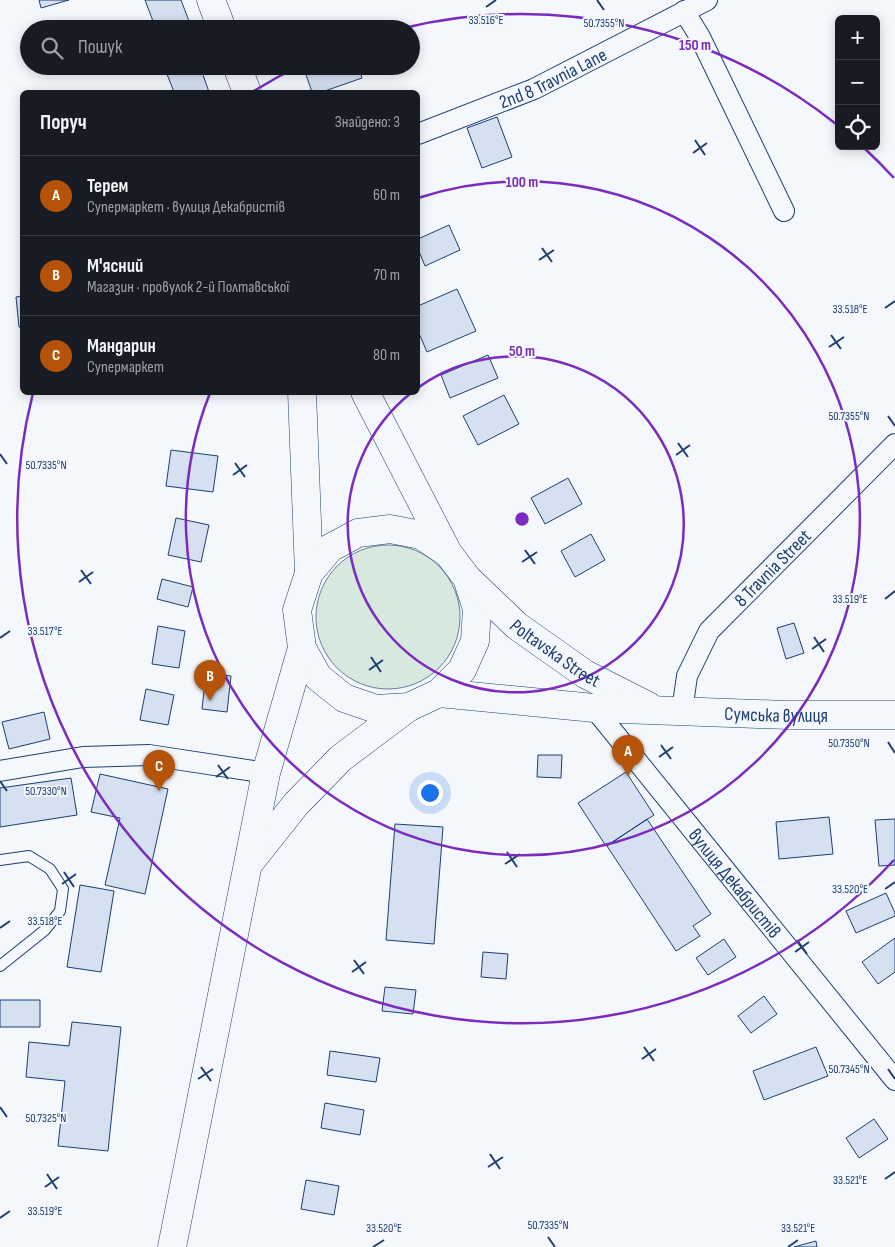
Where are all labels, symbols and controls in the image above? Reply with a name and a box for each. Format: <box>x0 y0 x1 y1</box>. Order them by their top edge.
text: 33.516°E <box>468 13 504 28</box>
map controls <box>835 15 880 150</box>
button: + <box>835 15 880 60</box>
text: 50.7355°N <box>584 16 624 31</box>
search box <box>20 20 420 75</box>
icon: search <box>38 34 66 62</box>
text: Пошук <box>78 36 122 59</box>
text: 150 m <box>679 36 711 55</box>
street label: 2nd 8 Travnia Lane <box>496 44 611 114</box>
button: − <box>835 60 880 105</box>
button: locate <box>835 105 880 150</box>
text: Поруч <box>40 110 87 135</box>
text: Знайдено: 3 <box>335 113 400 132</box>
text: 100 m <box>506 173 538 192</box>
text: Терем <box>87 175 128 198</box>
text: A <box>52 186 60 205</box>
text: 60 m <box>373 186 400 205</box>
text: Супермаркет · вулиця Декабристів <box>87 198 285 217</box>
text: М'ясний <box>87 255 143 278</box>
text: B <box>52 266 60 285</box>
text: 70 m <box>374 266 400 285</box>
text: Магазин · провулок 2-й Полтавської <box>87 278 289 297</box>
text: 33.518°E <box>833 302 867 317</box>
text: Мандарин <box>87 335 156 358</box>
text: 50 m <box>509 342 535 361</box>
text: C <box>52 346 60 365</box>
text: 80 m <box>373 346 400 365</box>
text: Супермаркет <box>87 358 164 377</box>
text: 50.7355°N <box>829 409 869 424</box>
text: 50.7335°N <box>25 458 67 473</box>
centre of rings <box>513 510 531 528</box>
street label: 8 Travnia Street <box>730 525 817 612</box>
text: 33.519°E <box>832 592 868 607</box>
street label: Poltavska Street <box>504 615 604 693</box>
text: 33.517°E <box>27 624 63 639</box>
pin: B <box>194 660 226 701</box>
street label: Сумська вулиця <box>724 703 828 728</box>
pin: A <box>612 735 644 776</box>
text: 50.7350°N <box>828 736 870 751</box>
pin: C <box>143 750 175 791</box>
your location <box>417 780 443 806</box>
text: 50.7330°N <box>25 784 67 799</box>
street label: вулиця Декабристів <box>683 824 786 943</box>
text: 33.520°E <box>832 882 868 897</box>
text: 33.518°E <box>28 914 62 929</box>
text: 50.7345°N <box>828 1062 870 1077</box>
text: 50.7325°N <box>26 1111 67 1126</box>
text: 33.521°E <box>833 1173 867 1188</box>
text: 33.519°E <box>27 1204 63 1219</box>
text: 50.7335°N <box>527 1218 569 1233</box>
text: 33.520°E <box>366 1221 402 1236</box>
text: 33.521°E <box>781 1221 815 1236</box>

